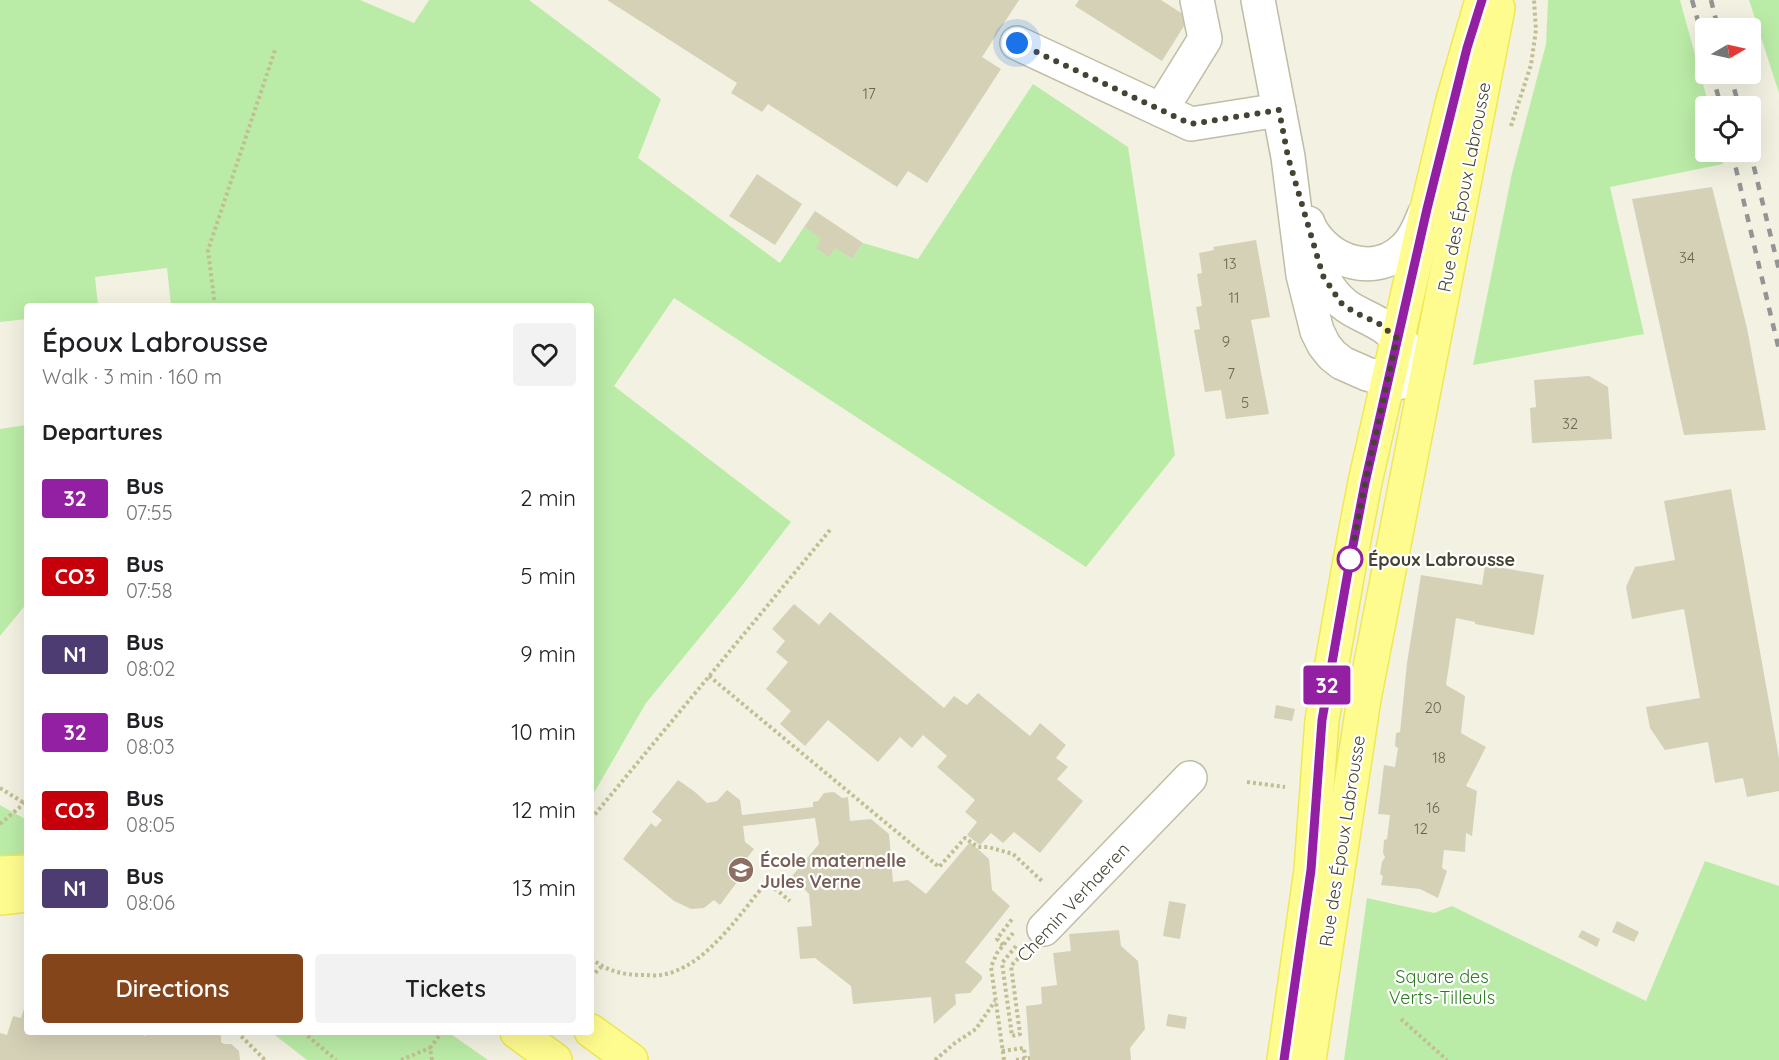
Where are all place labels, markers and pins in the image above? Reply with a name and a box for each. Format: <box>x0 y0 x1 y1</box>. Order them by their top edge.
marker: Époux Labrousse <box>1337 546 1363 572</box>
place label: Époux Labrousse <box>1368 548 1515 571</box>
place label: École maternelle Jules Verne <box>760 849 906 893</box>
school or university icon: École maternelle Jules Verne <box>726 855 756 885</box>

